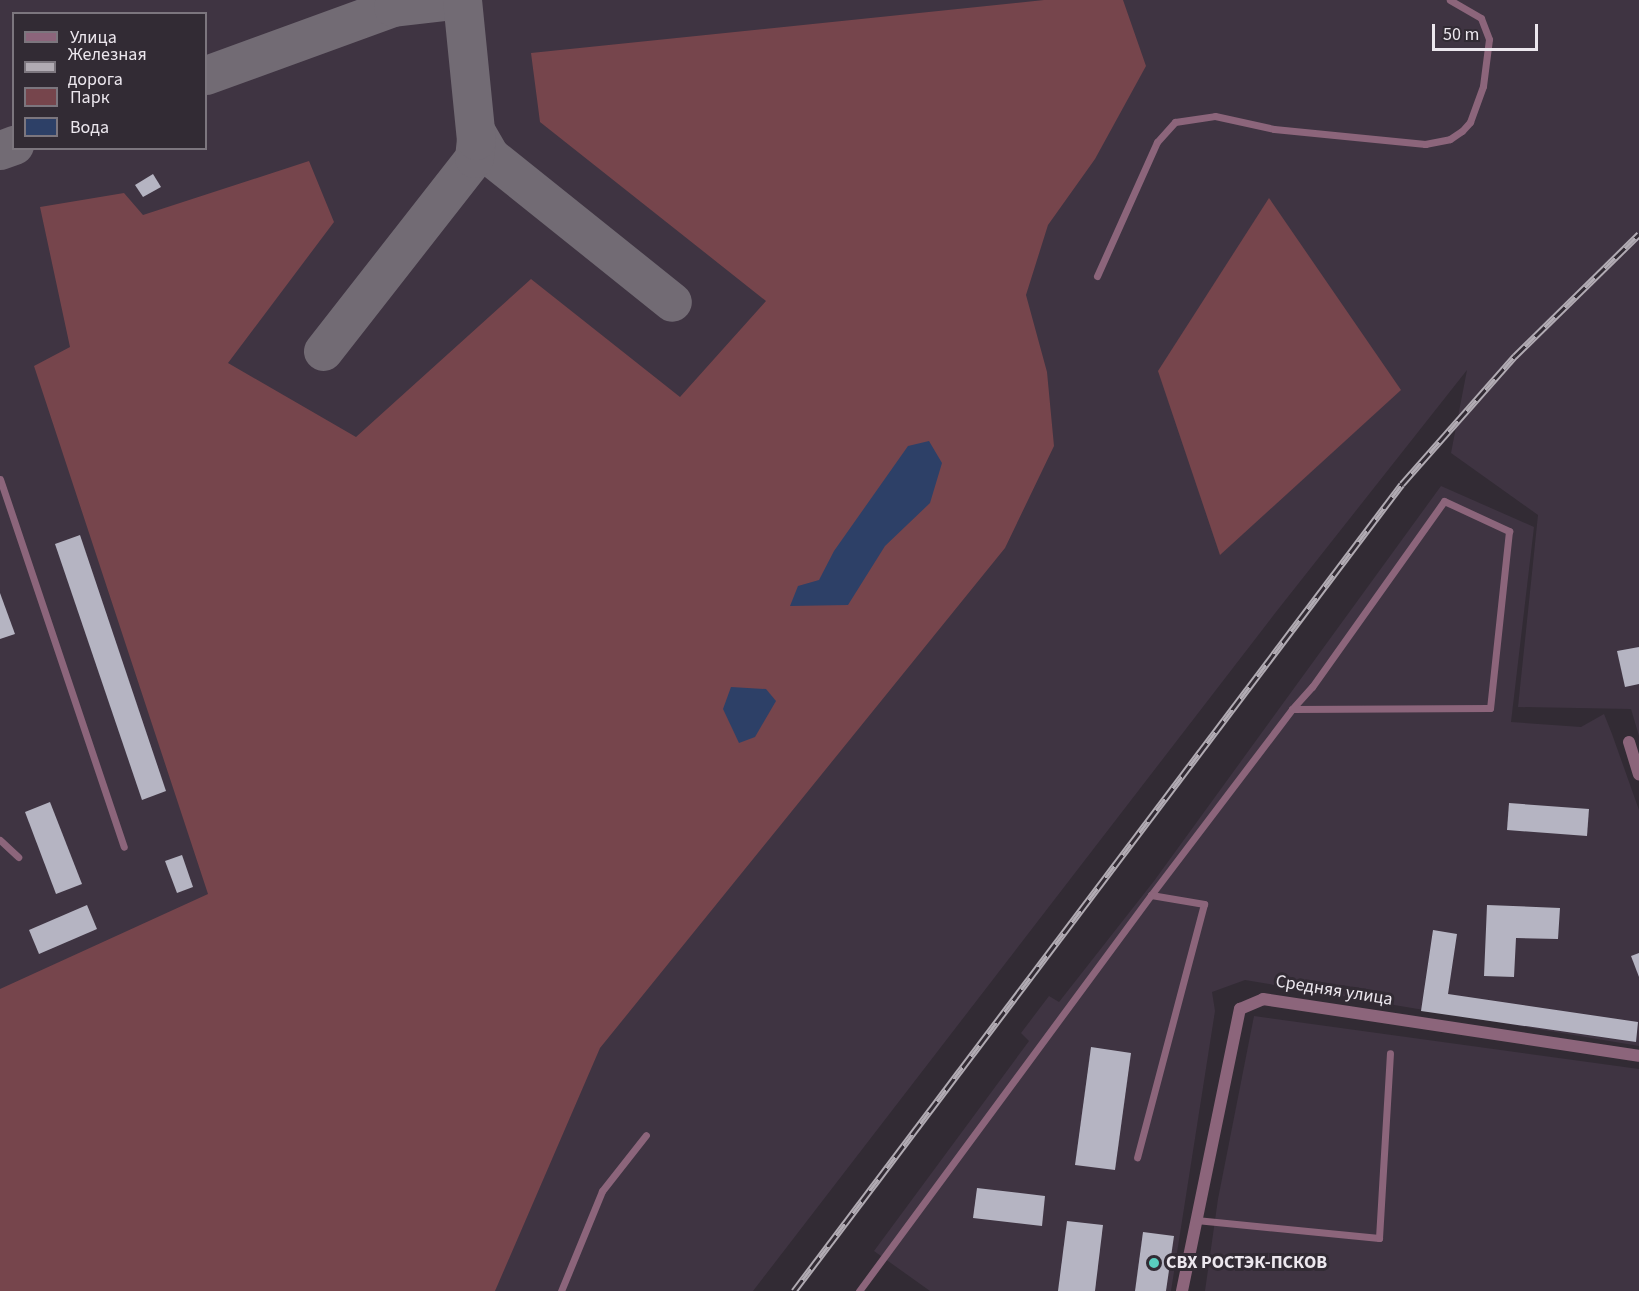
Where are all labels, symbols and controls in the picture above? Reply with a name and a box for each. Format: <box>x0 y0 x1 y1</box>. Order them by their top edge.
legend <box>12 12 207 150</box>
scale bar <box>1435 12 1542 50</box>
text: 50 m <box>1443 22 1479 47</box>
text: Улица <box>70 25 117 50</box>
text: Железная дорога <box>68 42 147 92</box>
text: Парк <box>70 85 110 110</box>
text: Вода <box>70 115 109 140</box>
street label: Средняя улица <box>1274 971 1394 1011</box>
place label: СВХ РОСТЭК-ПСКОВ <box>1166 1252 1327 1274</box>
marker: СВХ РОСТЭК-ПСКОВ <box>1147 1256 1161 1270</box>

